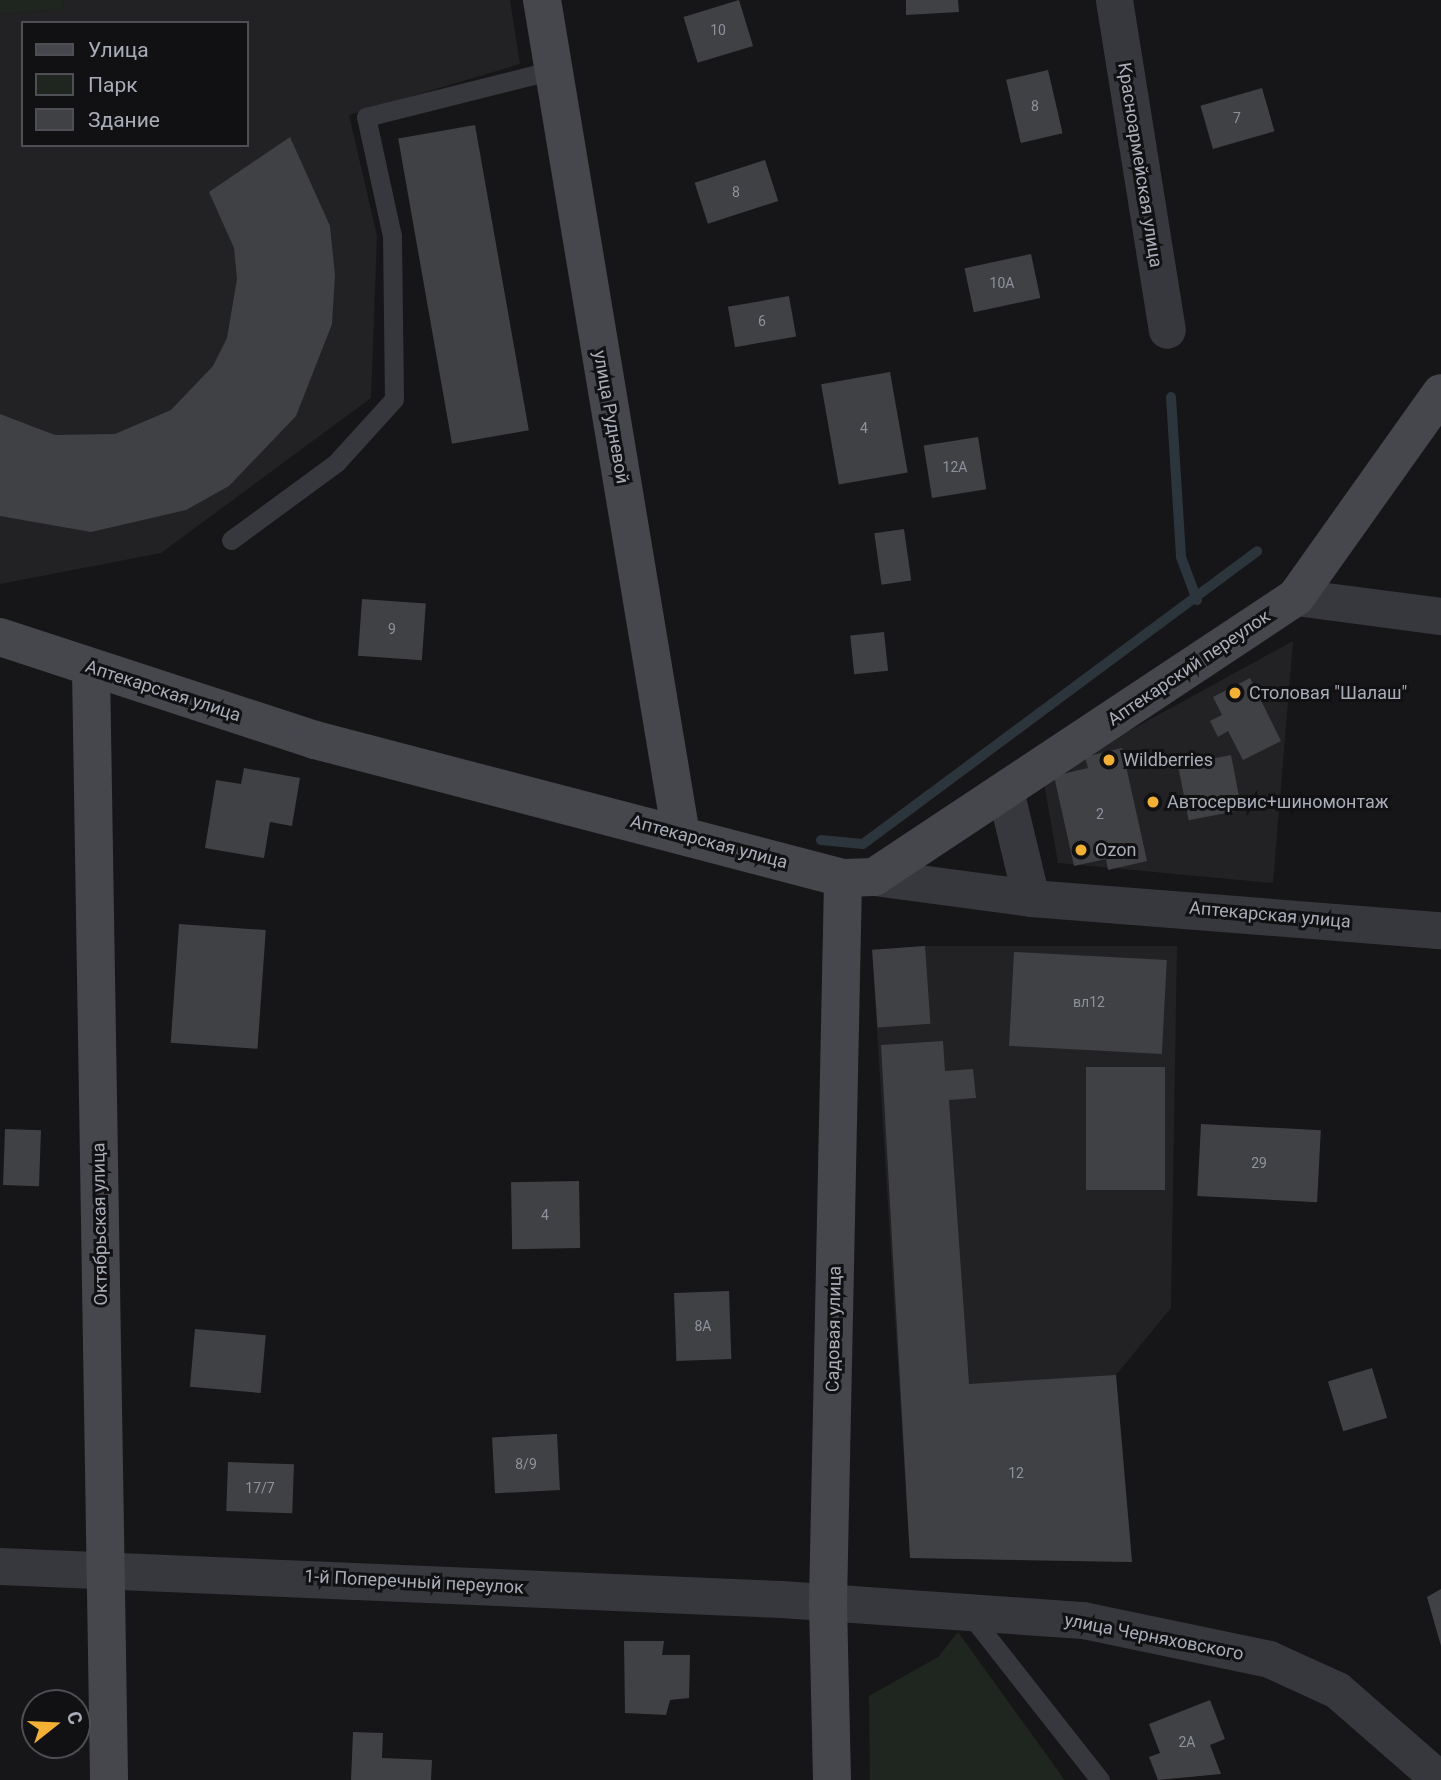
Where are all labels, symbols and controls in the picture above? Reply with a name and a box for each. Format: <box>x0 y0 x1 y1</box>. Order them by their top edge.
legend <box>21 21 248 147</box>
house number: 10 <box>710 22 726 38</box>
text: Улица <box>88 38 149 62</box>
street label: Красноармейская улица <box>1113 61 1167 269</box>
text: Парк <box>88 73 138 97</box>
house number: 8 <box>1031 98 1039 114</box>
text: Здание <box>88 108 160 132</box>
house number: 7 <box>1233 110 1241 126</box>
house number: 8 <box>732 184 740 200</box>
house number: 10А <box>990 275 1014 291</box>
house number: 6 <box>758 313 766 329</box>
street label: улица Рудневой <box>589 349 633 485</box>
house number: 4 <box>860 420 868 436</box>
house number: 12А <box>943 459 967 475</box>
street label: Аптекарский переулок <box>1104 605 1274 731</box>
house number: 9 <box>388 621 396 637</box>
street label: Аптекарская улица <box>83 656 243 726</box>
place label: Столовая "Шалаш" <box>1249 682 1407 704</box>
marker: Столовая "Шалаш" <box>1227 685 1243 701</box>
place label: Wildberries <box>1123 749 1213 771</box>
marker: Wildberries <box>1101 752 1117 768</box>
place label: Автосервис+шиномонтаж <box>1167 791 1389 813</box>
marker: Автосервис+шиномонтаж <box>1145 794 1161 810</box>
house number: 2 <box>1096 806 1104 822</box>
street label: Аптекарская улица <box>628 811 790 873</box>
place label: Ozon <box>1095 839 1136 861</box>
marker: Ozon <box>1073 842 1089 858</box>
street label: Аптекарская улица <box>1188 897 1352 933</box>
house number: вл12 <box>1073 994 1105 1010</box>
street label: Октябрьская улица <box>88 1142 112 1306</box>
house number: 29 <box>1251 1155 1267 1171</box>
house number: 4 <box>541 1207 549 1223</box>
street label: Садовая улица <box>822 1266 846 1392</box>
house number: 8А <box>694 1318 712 1334</box>
house number: 8/9 <box>515 1456 537 1472</box>
house number: 12 <box>1008 1465 1024 1481</box>
house number: 17/7 <box>245 1480 275 1496</box>
street label: 1-й Поперечный переулок <box>304 1565 524 1599</box>
street label: улица Черняховского <box>1062 1609 1246 1665</box>
north arrow <box>21 1689 91 1759</box>
text: С <box>62 1709 87 1727</box>
house number: 2А <box>1178 1734 1196 1750</box>

